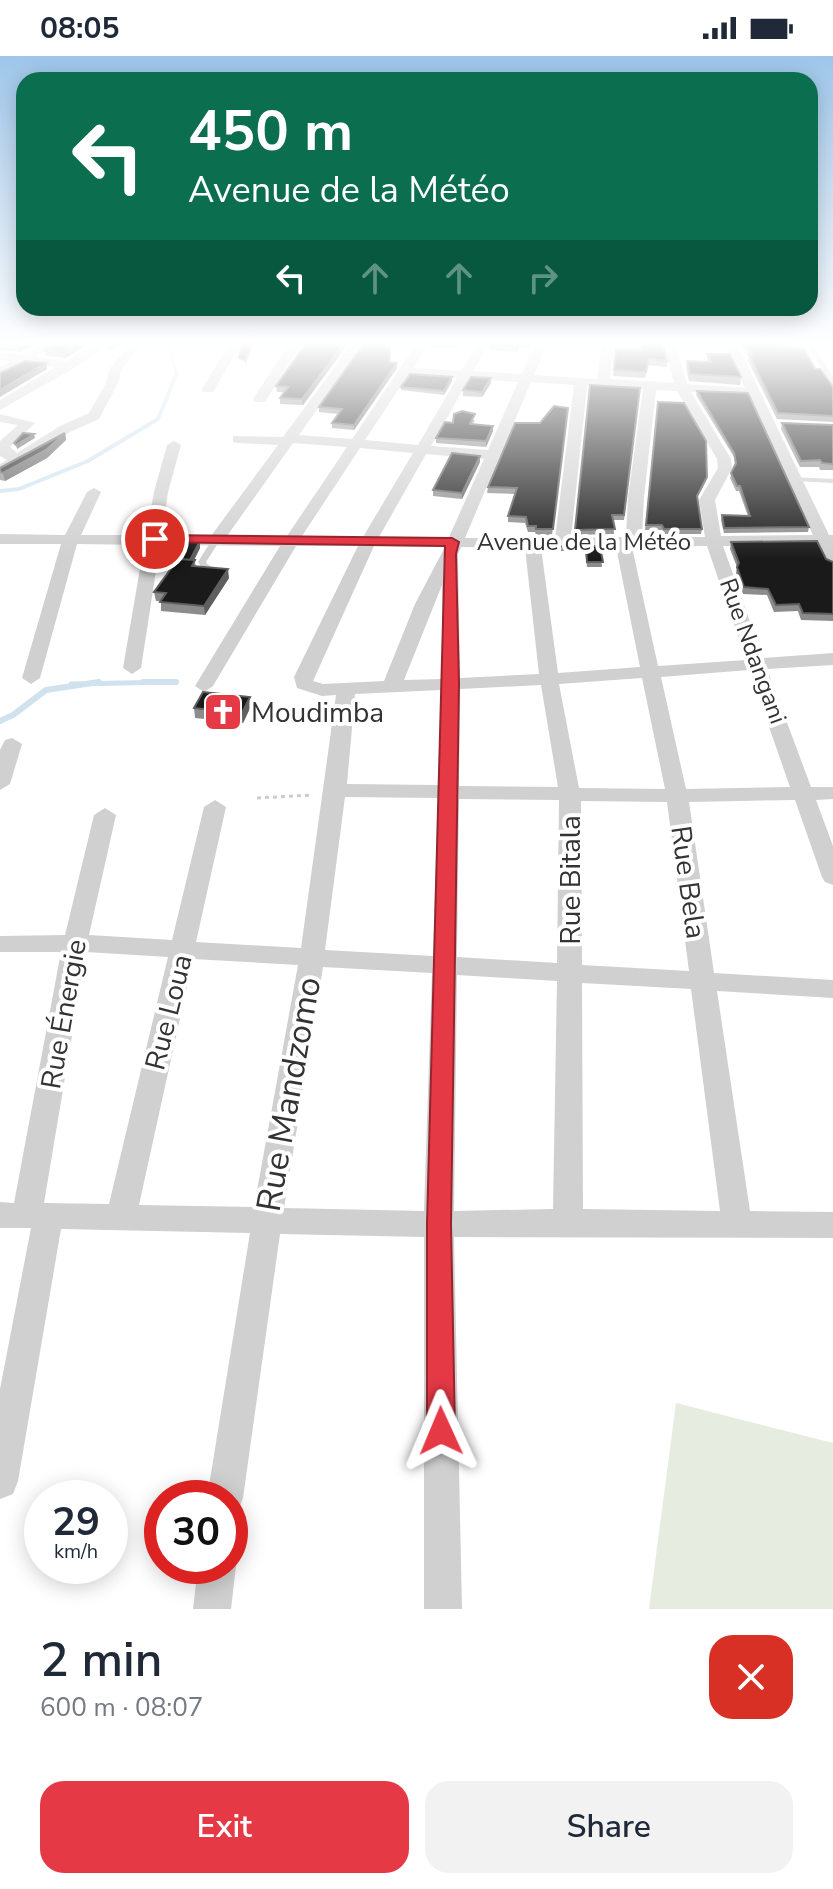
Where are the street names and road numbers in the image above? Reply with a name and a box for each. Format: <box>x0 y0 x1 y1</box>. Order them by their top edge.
street label: Avenue de la Météo <box>477 526 691 558</box>
street label: Rue Ndangani <box>712 574 794 728</box>
street label: Rue Bitala <box>552 815 590 945</box>
street label: Rue Bela <box>661 823 715 941</box>
street label: Rue Énergie <box>32 936 96 1092</box>
street label: Rue Loua <box>136 951 202 1074</box>
street label: Rue Mandzomo <box>246 973 332 1215</box>

